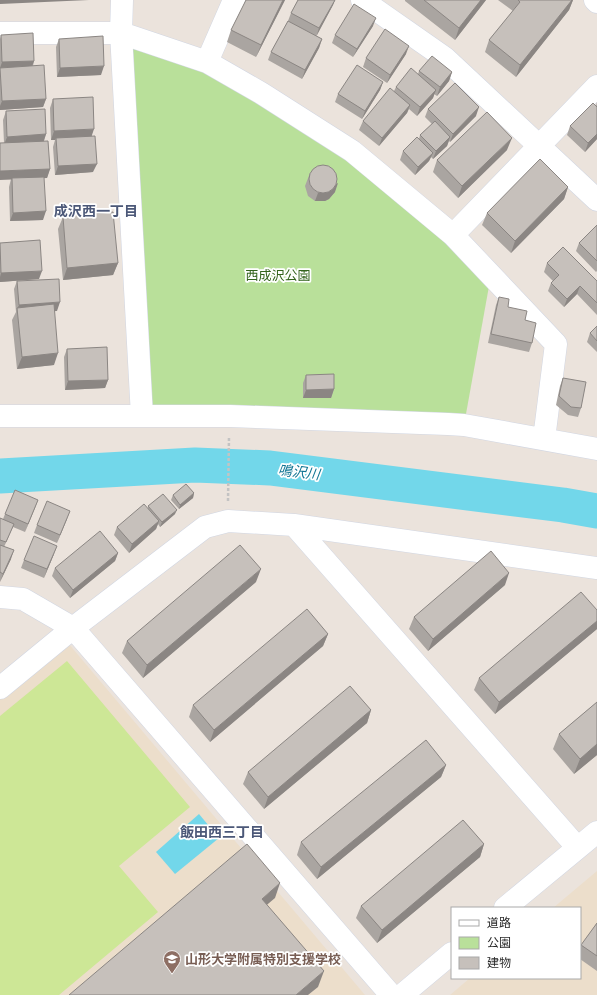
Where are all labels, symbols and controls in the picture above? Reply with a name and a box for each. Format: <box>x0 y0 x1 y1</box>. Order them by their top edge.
district label: 成沢西一丁目 <box>54 202 138 222</box>
park label: 西成沢公園 <box>245 267 311 285</box>
water label: 鳴沢川 <box>277 461 323 486</box>
district label: 飯田西三丁目 <box>180 823 264 843</box>
legend <box>451 907 581 979</box>
text: 道路 <box>487 915 511 932</box>
text: 公園 <box>487 935 511 952</box>
school or university icon: 山形大学附属特別支援学校 <box>162 949 182 974</box>
place label: 山形大学附属特別支援学校 <box>185 951 341 969</box>
text: 建物 <box>487 955 511 972</box>

